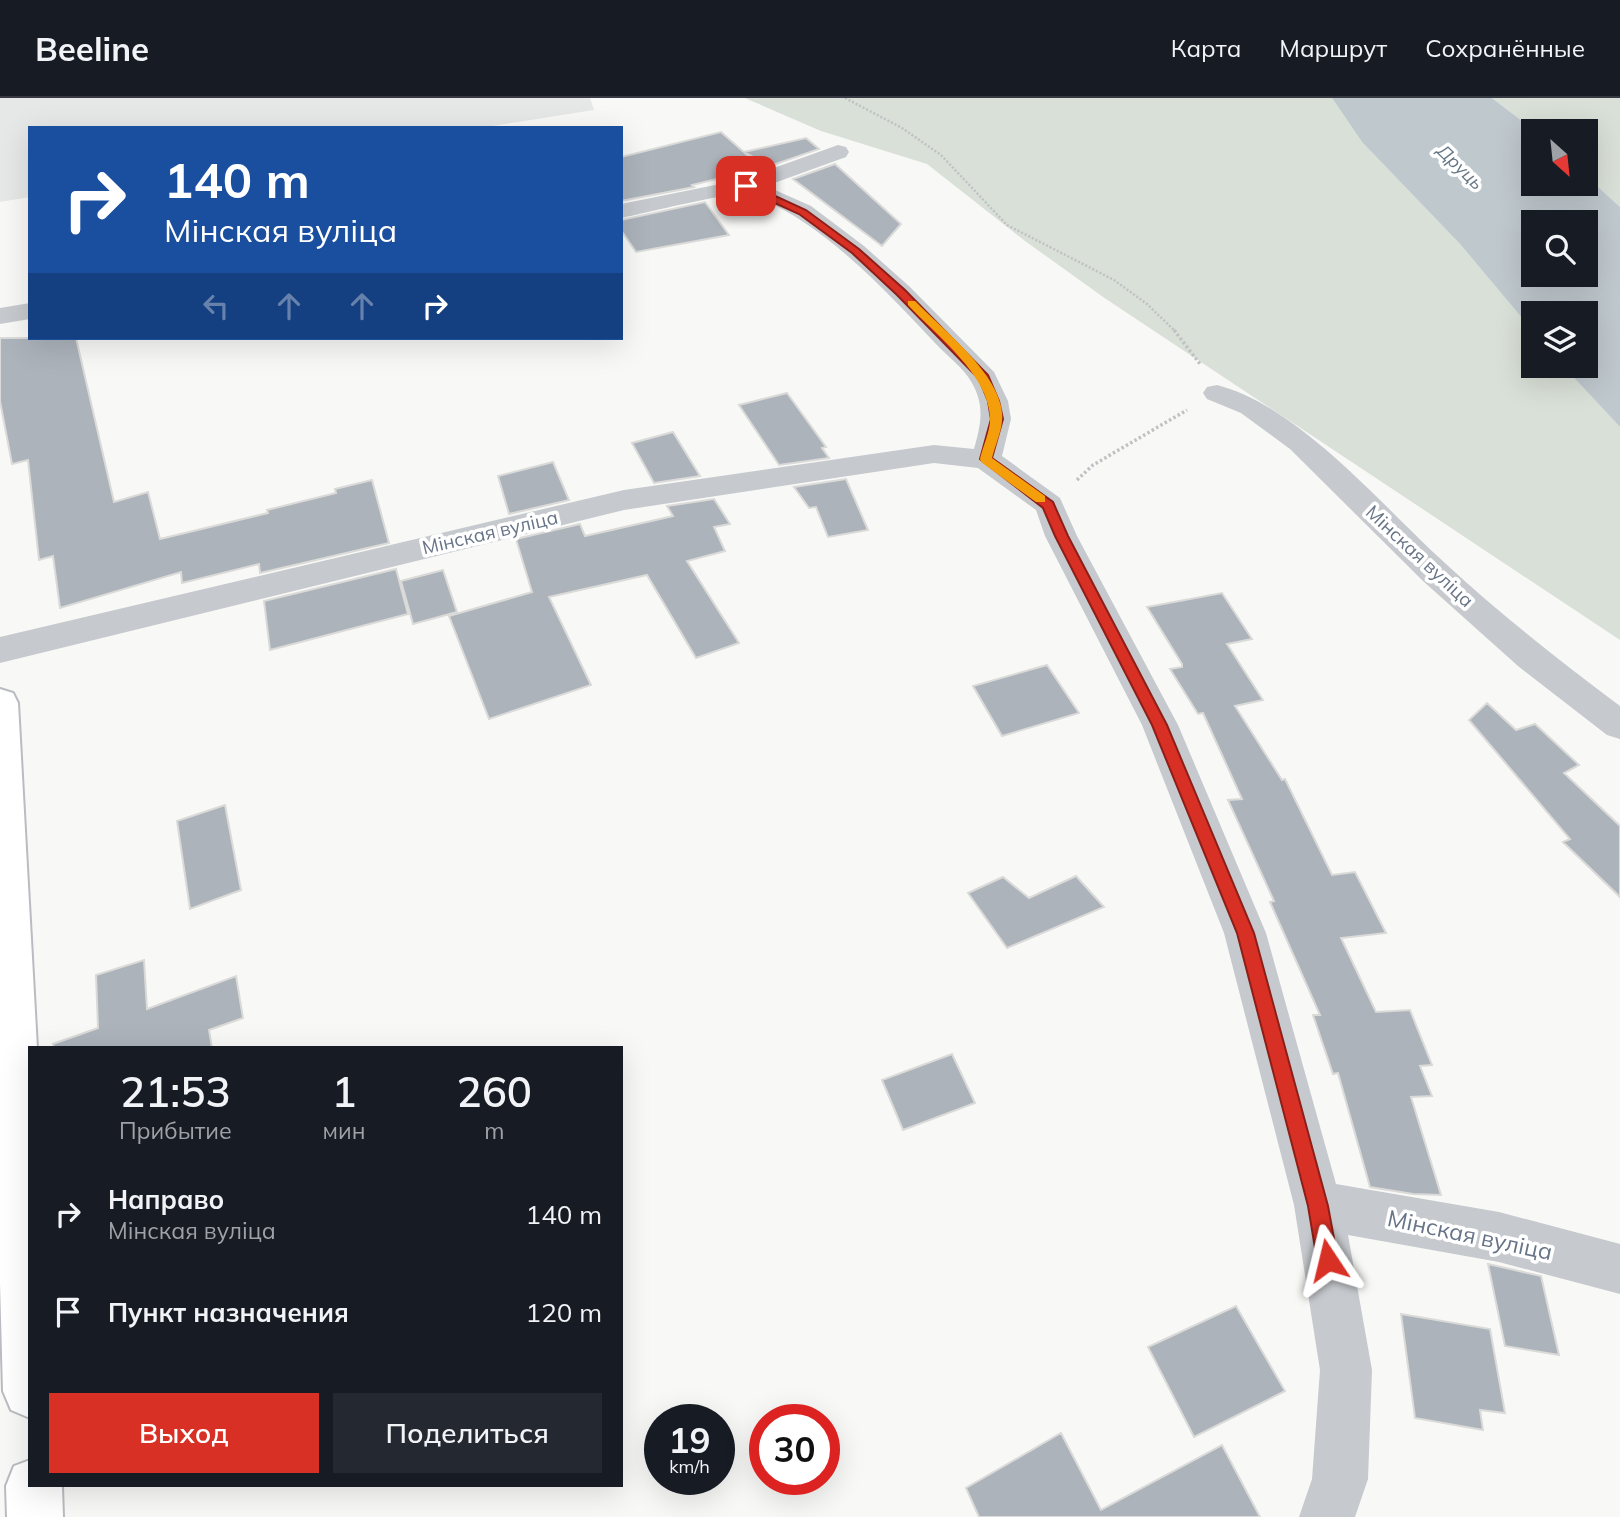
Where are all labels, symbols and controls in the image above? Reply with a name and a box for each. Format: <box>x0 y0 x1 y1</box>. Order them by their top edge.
text: Beeline <box>35 28 149 69</box>
text: Карта <box>1171 33 1241 63</box>
text: Маршрут <box>1279 33 1387 63</box>
text: Сохранённые <box>1425 33 1585 63</box>
north arrow <box>1521 119 1598 196</box>
map controls <box>1521 119 1598 378</box>
water label: Друць <box>1432 138 1489 194</box>
text: 140 m <box>164 149 310 210</box>
icon: right <box>49 154 140 245</box>
pin <box>716 156 776 216</box>
icon: arrive <box>727 167 765 205</box>
text: Мінская вуліца <box>164 210 397 250</box>
button: search <box>1521 210 1598 287</box>
icon: left <box>197 287 235 325</box>
icon: ahead <box>270 287 308 325</box>
icon: ahead <box>343 287 381 325</box>
icon: right <box>416 287 454 325</box>
button: layers <box>1521 301 1598 378</box>
street label: Мінская вуліца <box>1361 500 1479 612</box>
street label: Мінская вуліца <box>420 505 560 559</box>
text: 21:53 <box>120 1065 231 1118</box>
text: 1 <box>331 1065 357 1118</box>
text: 260 <box>456 1065 532 1118</box>
text: Прибытие <box>119 1116 232 1145</box>
text: мин <box>323 1116 366 1145</box>
text: m <box>484 1116 504 1145</box>
text: Направо <box>108 1183 224 1216</box>
icon: right <box>49 1195 87 1233</box>
text: 140 m <box>526 1198 602 1231</box>
street label: Мінская вуліца <box>1385 1203 1555 1266</box>
text: Мінская вуліца <box>108 1216 276 1245</box>
position arrow <box>1291 1223 1365 1297</box>
icon: arrive <box>49 1293 87 1331</box>
text: Пункт назначения <box>108 1296 349 1329</box>
text: 120 m <box>526 1296 602 1329</box>
button: Выход <box>49 1393 319 1473</box>
button: Поделиться <box>333 1393 602 1473</box>
speed limit sign: 30 <box>749 1404 840 1495</box>
text: 19 <box>668 1418 711 1462</box>
text: km/h <box>669 1455 710 1478</box>

